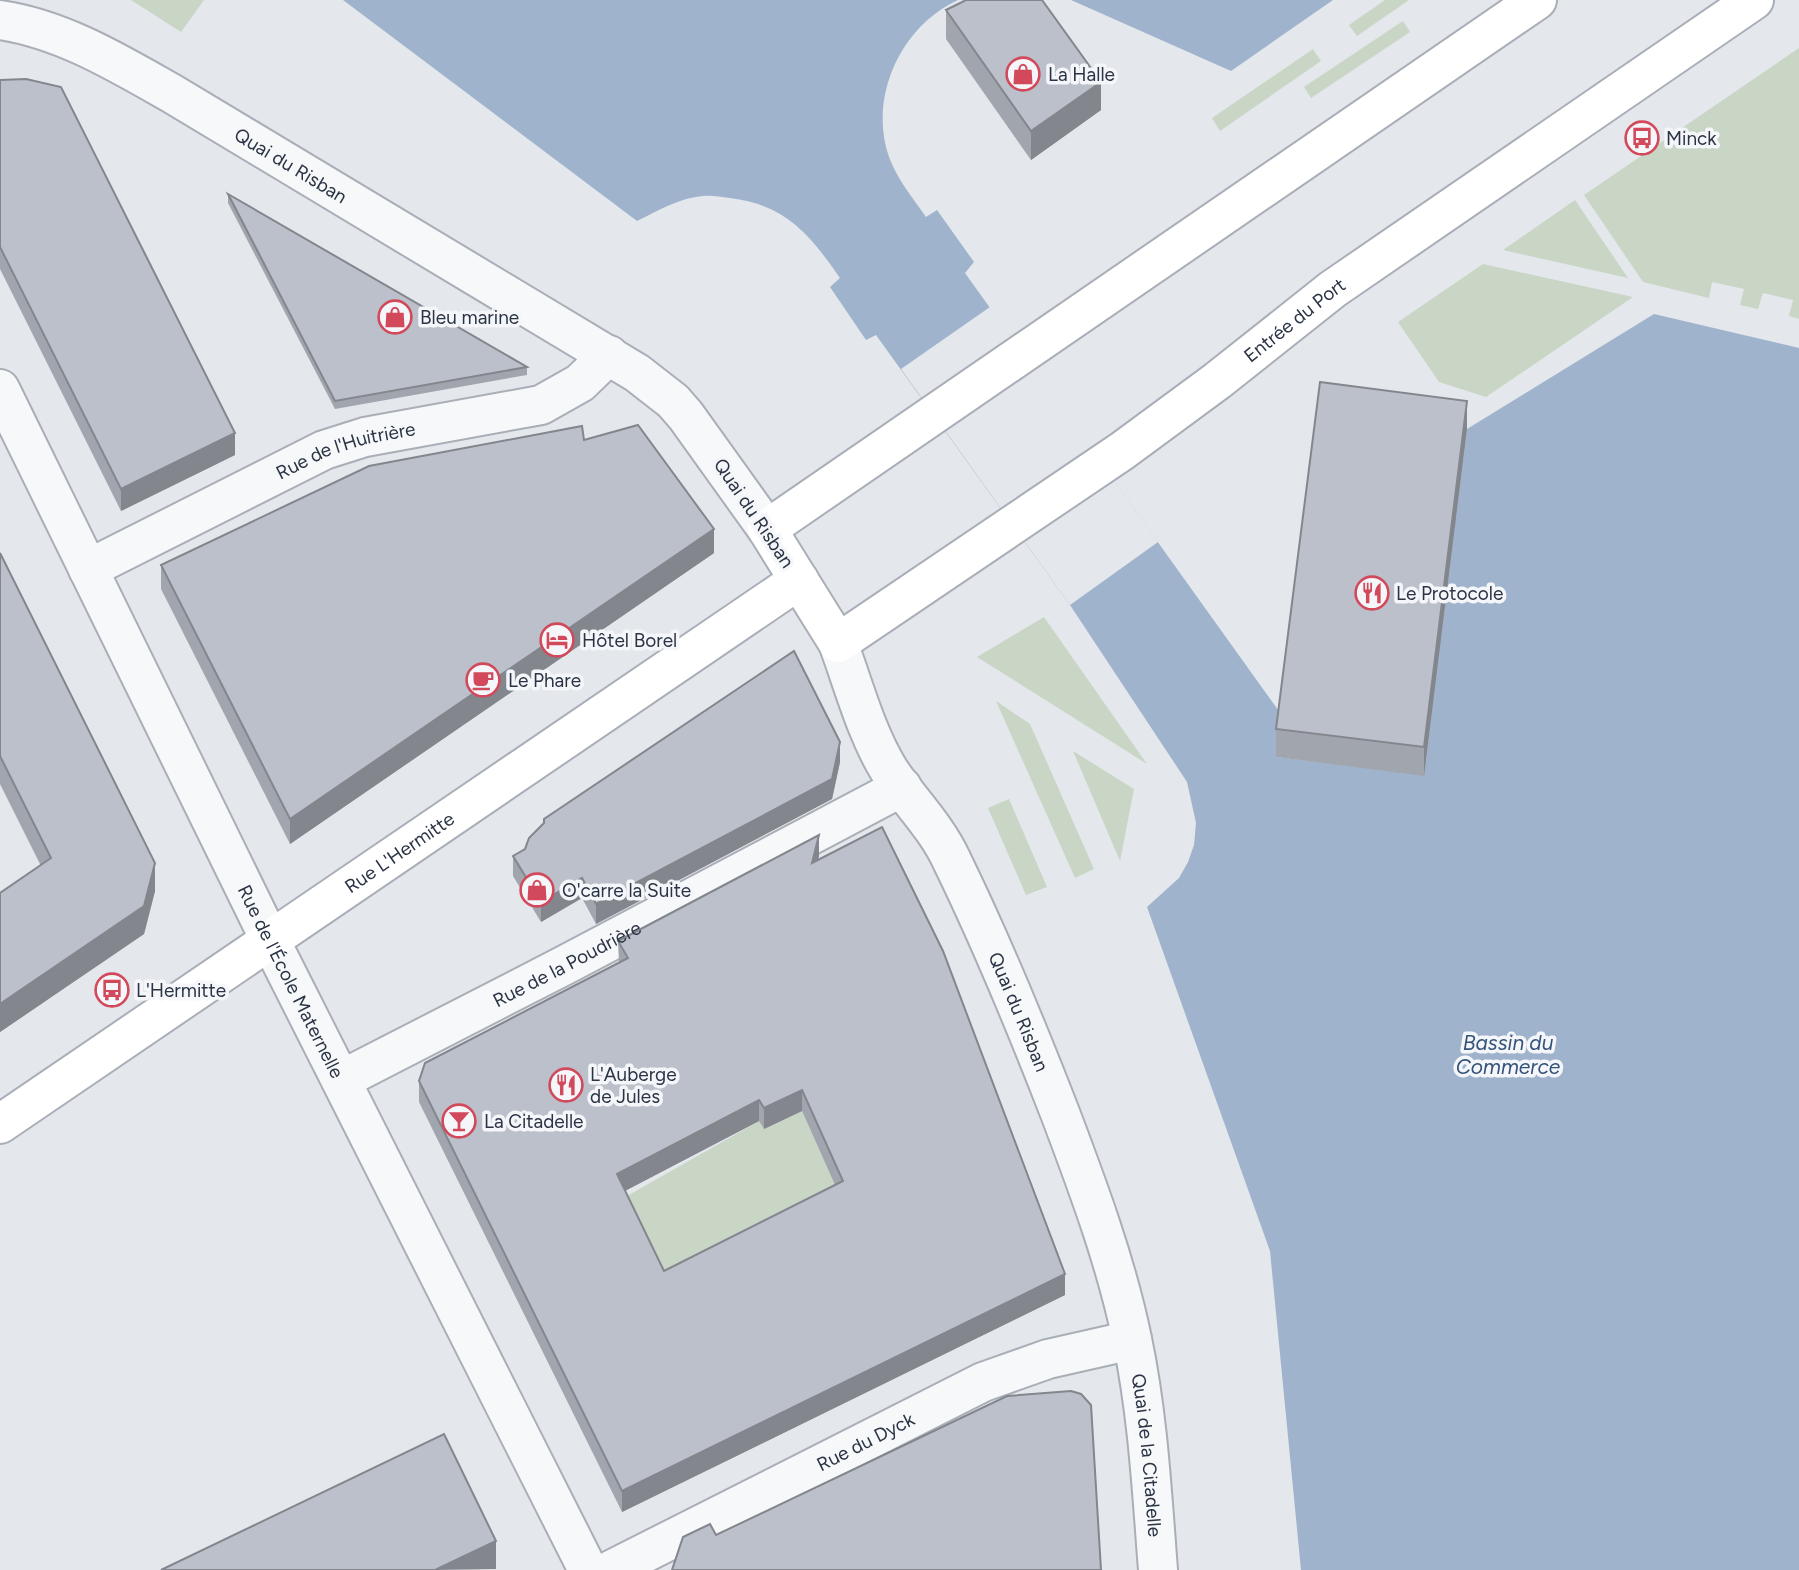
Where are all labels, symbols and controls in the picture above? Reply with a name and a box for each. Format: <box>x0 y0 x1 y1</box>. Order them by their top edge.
shop icon: La Halle <box>1004 55 1042 93</box>
place label: La Halle <box>1048 63 1115 86</box>
bus stop icon: Minck <box>1623 119 1661 157</box>
street label: Quai du Risban <box>230 122 351 208</box>
place label: Minck <box>1666 127 1717 150</box>
street label: Entrée du Port <box>1239 273 1349 367</box>
shop icon: Bleu marine <box>376 298 414 336</box>
place label: Bleu marine <box>420 306 519 329</box>
street label: Rue de l'Huitrière <box>272 417 417 484</box>
street label: Quai du Risban <box>709 454 799 572</box>
restaurant icon: Le Protocole <box>1353 574 1391 612</box>
place label: Le Protocole <box>1396 582 1503 605</box>
hotel icon: Hôtel Borel <box>538 621 576 659</box>
place label: Hôtel Borel <box>582 629 677 652</box>
cafe icon: Le Phare <box>464 661 502 699</box>
place label: Le Phare <box>508 669 581 692</box>
street label: Rue L'Hermitte <box>340 807 458 898</box>
shop icon: O'carre la Suite <box>518 871 556 909</box>
place label: O'carre la Suite <box>562 879 691 902</box>
street label: Rue de l'École Maternelle <box>233 881 349 1082</box>
street label: Rue de la Poudrière <box>489 915 645 1012</box>
street label: Quai du Risban <box>984 948 1054 1075</box>
bus stop icon: L'Hermitte <box>93 971 131 1009</box>
place label: L'Hermitte <box>136 979 226 1002</box>
water label: Bassin du Commerce <box>1456 1030 1561 1079</box>
place label: L'Auberge de Jules <box>590 1063 677 1108</box>
restaurant icon: L'Auberge de Jules <box>547 1066 585 1104</box>
bar icon: La Citadelle <box>440 1102 478 1140</box>
place label: La Citadelle <box>484 1110 583 1133</box>
street label: Quai de la Citadelle <box>1127 1372 1167 1538</box>
street label: Rue du Dyck <box>813 1407 919 1476</box>

